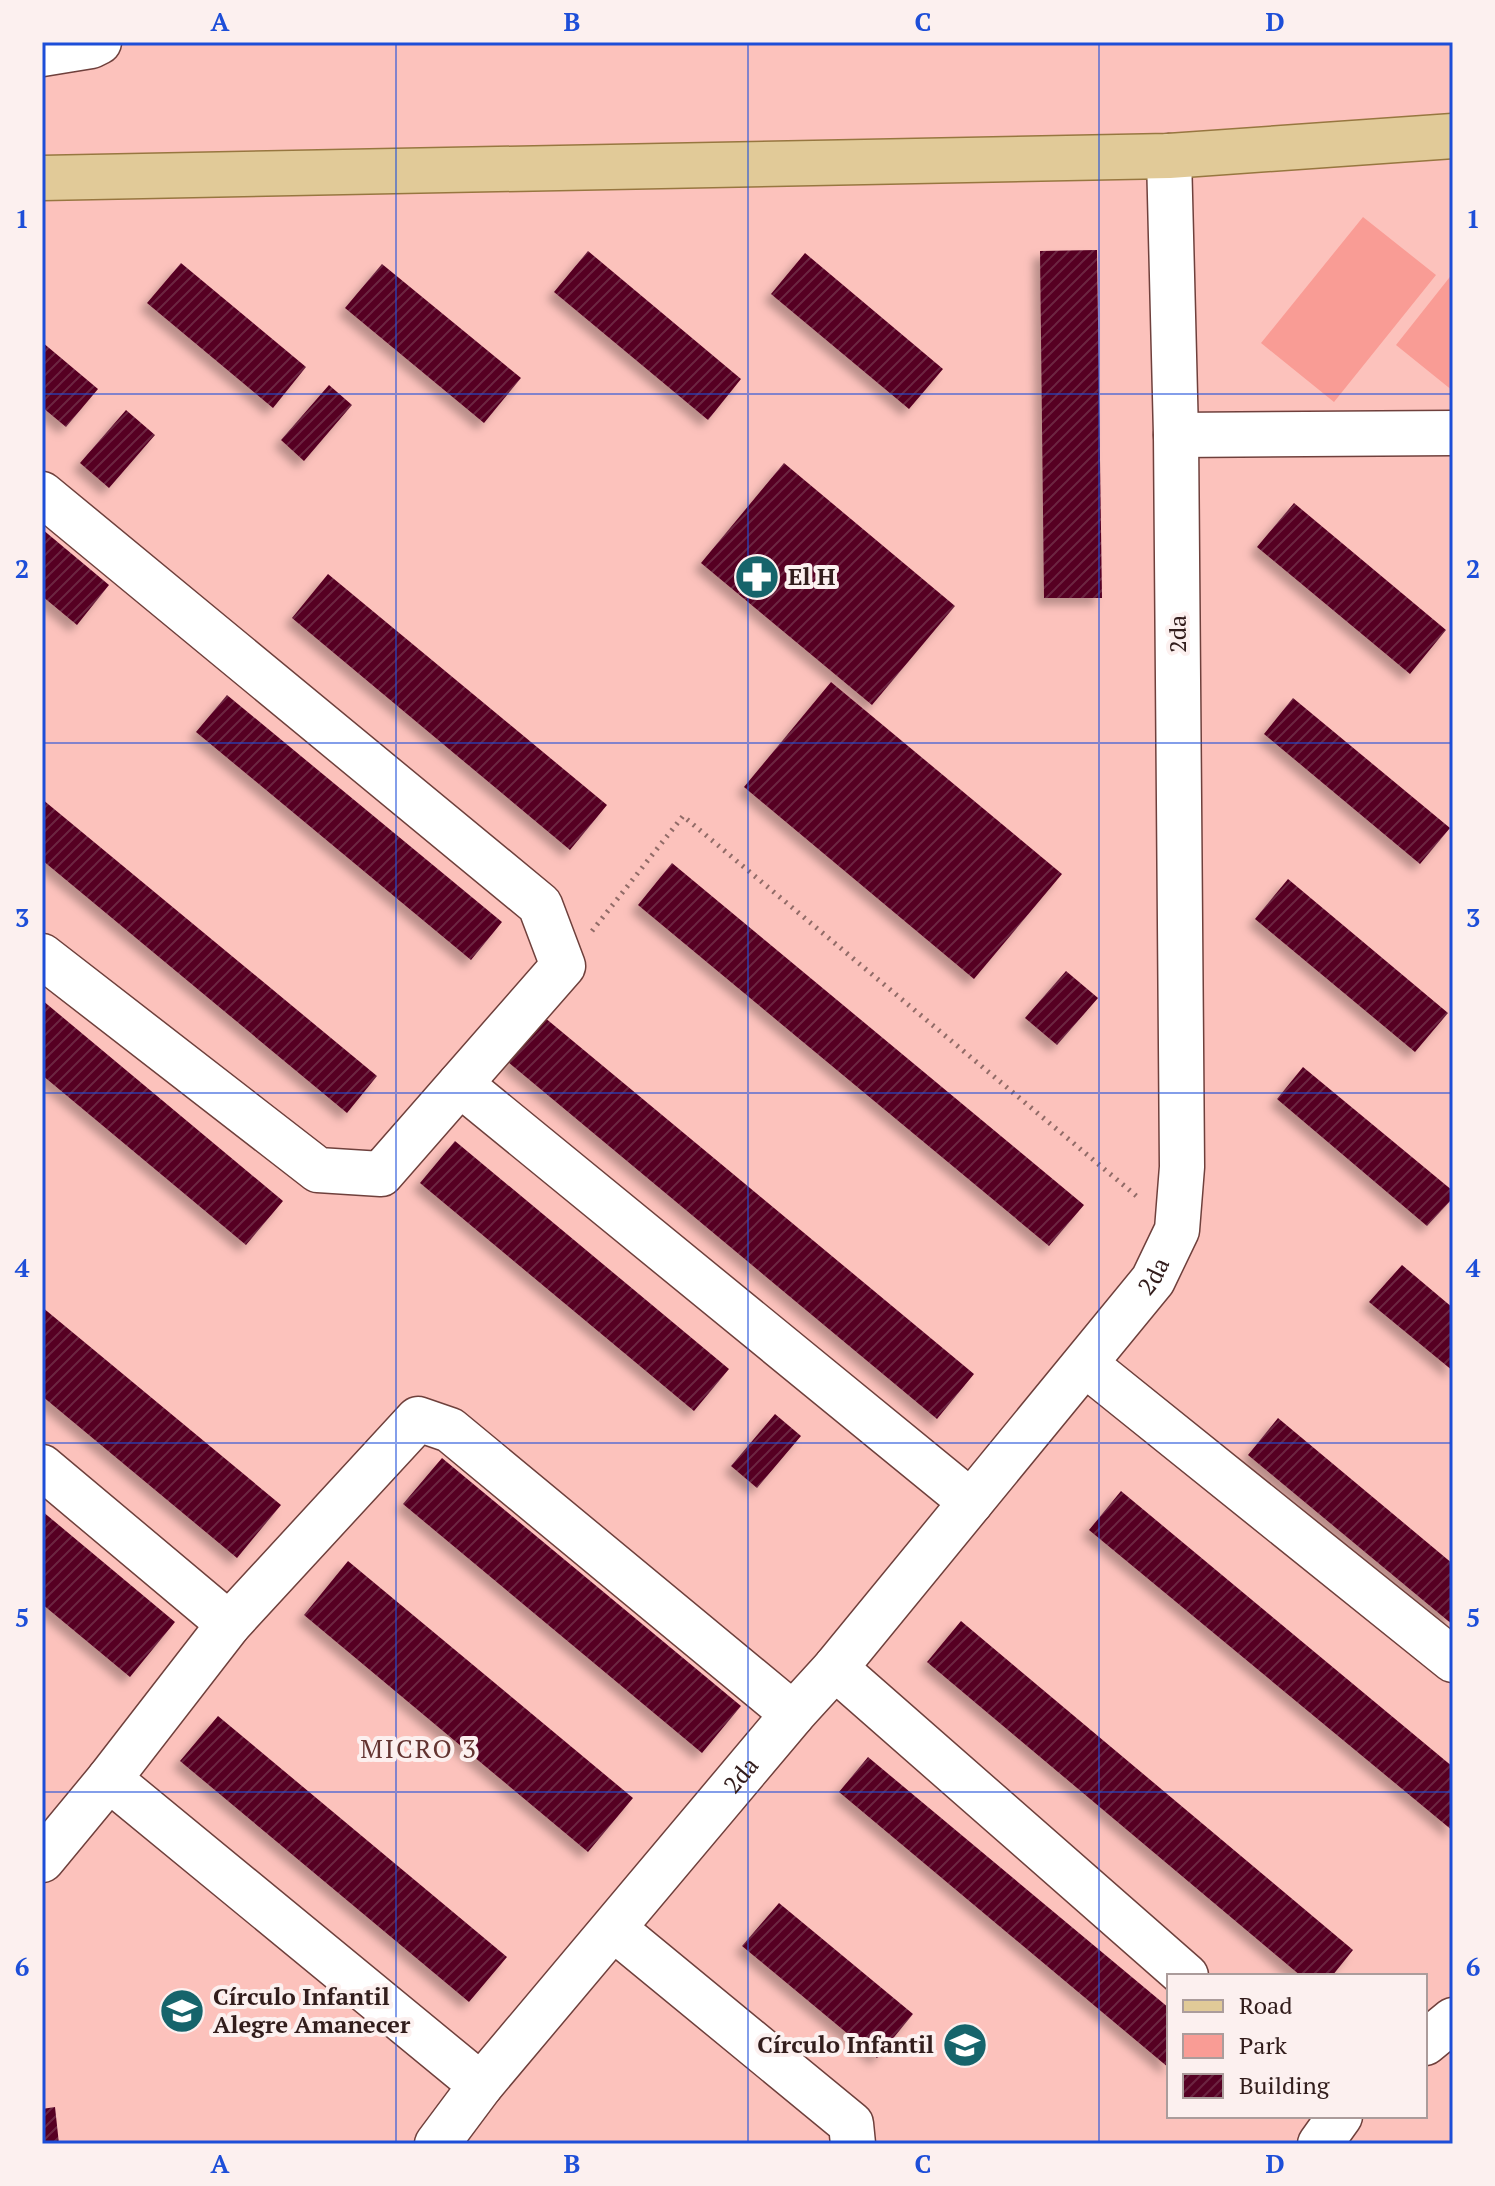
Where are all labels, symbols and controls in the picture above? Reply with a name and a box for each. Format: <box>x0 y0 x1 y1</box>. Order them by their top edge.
text: A <box>211 4 230 38</box>
text: B <box>564 4 580 38</box>
text: C <box>915 4 931 38</box>
text: D <box>1265 4 1285 38</box>
text: 1 <box>15 201 29 235</box>
text: 1 <box>1466 201 1480 235</box>
text: 2 <box>15 551 29 585</box>
text: 2 <box>1466 551 1480 585</box>
pharmacy icon: El H <box>733 553 781 601</box>
place label: El H <box>788 560 835 592</box>
street label: 2da <box>1161 615 1193 653</box>
text: 3 <box>15 900 29 934</box>
text: 3 <box>1466 900 1480 934</box>
text: 4 <box>15 1250 30 1284</box>
text: 4 <box>1466 1250 1481 1284</box>
street label: 2da <box>1130 1252 1176 1301</box>
text: 5 <box>15 1600 29 1634</box>
text: 5 <box>1466 1600 1480 1634</box>
district label: MICRO 3 <box>360 1731 478 1765</box>
street label: 2da <box>716 1750 765 1800</box>
text: 6 <box>15 1949 29 1983</box>
text: 6 <box>1466 1949 1480 1983</box>
legend <box>1167 1974 1427 2118</box>
place label: Círculo Infantil Alegre Amanecer <box>213 1980 411 2040</box>
school or university icon: Círculo Infantil Alegre Amanecer <box>158 1987 206 2035</box>
text: Road <box>1239 1989 1293 2021</box>
school or university icon: Círculo Infantil <box>941 2021 989 2069</box>
place label: Círculo Infantil <box>757 2028 934 2060</box>
text: Park <box>1239 2029 1288 2061</box>
text: Building <box>1239 2069 1330 2101</box>
text: A <box>211 2146 230 2180</box>
text: B <box>564 2146 580 2180</box>
text: C <box>915 2146 931 2180</box>
text: D <box>1265 2146 1285 2180</box>

